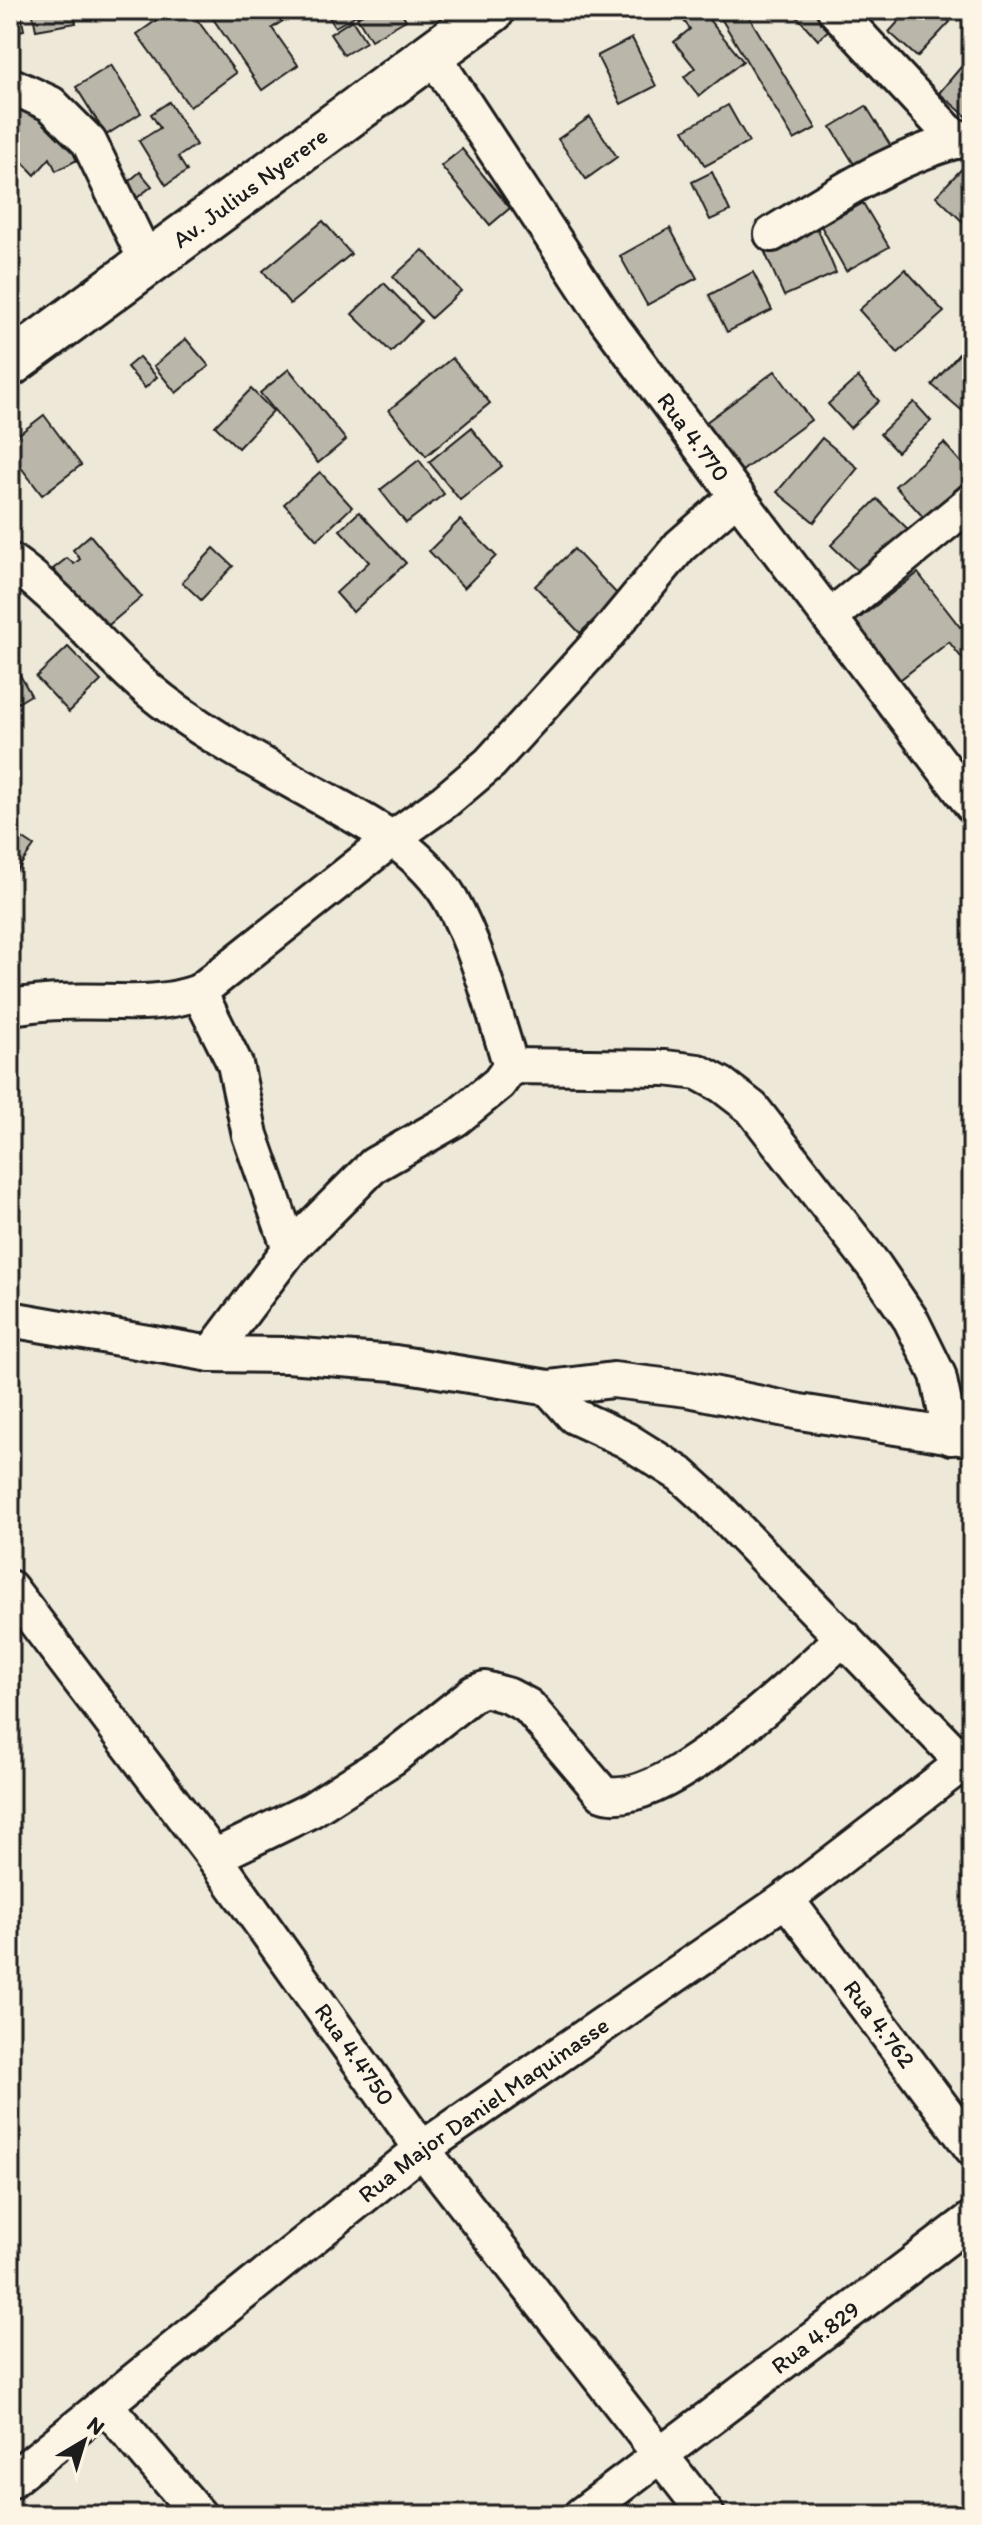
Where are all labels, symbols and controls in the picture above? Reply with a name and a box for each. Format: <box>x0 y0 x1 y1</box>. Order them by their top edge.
street label: Av. Julius Nyerere <box>167 121 333 254</box>
street label: Rua 4.770 <box>651 386 736 487</box>
street label: Rua 4.762 <box>837 1974 922 2074</box>
street label: Rua 4.4750 <box>309 1997 401 2111</box>
street label: Rua Major Daniel Maquinasse <box>352 2010 614 2209</box>
street label: Rua 4.829 <box>765 2294 865 2380</box>
north arrow <box>44 2401 124 2481</box>
text: N <box>82 2410 110 2441</box>

